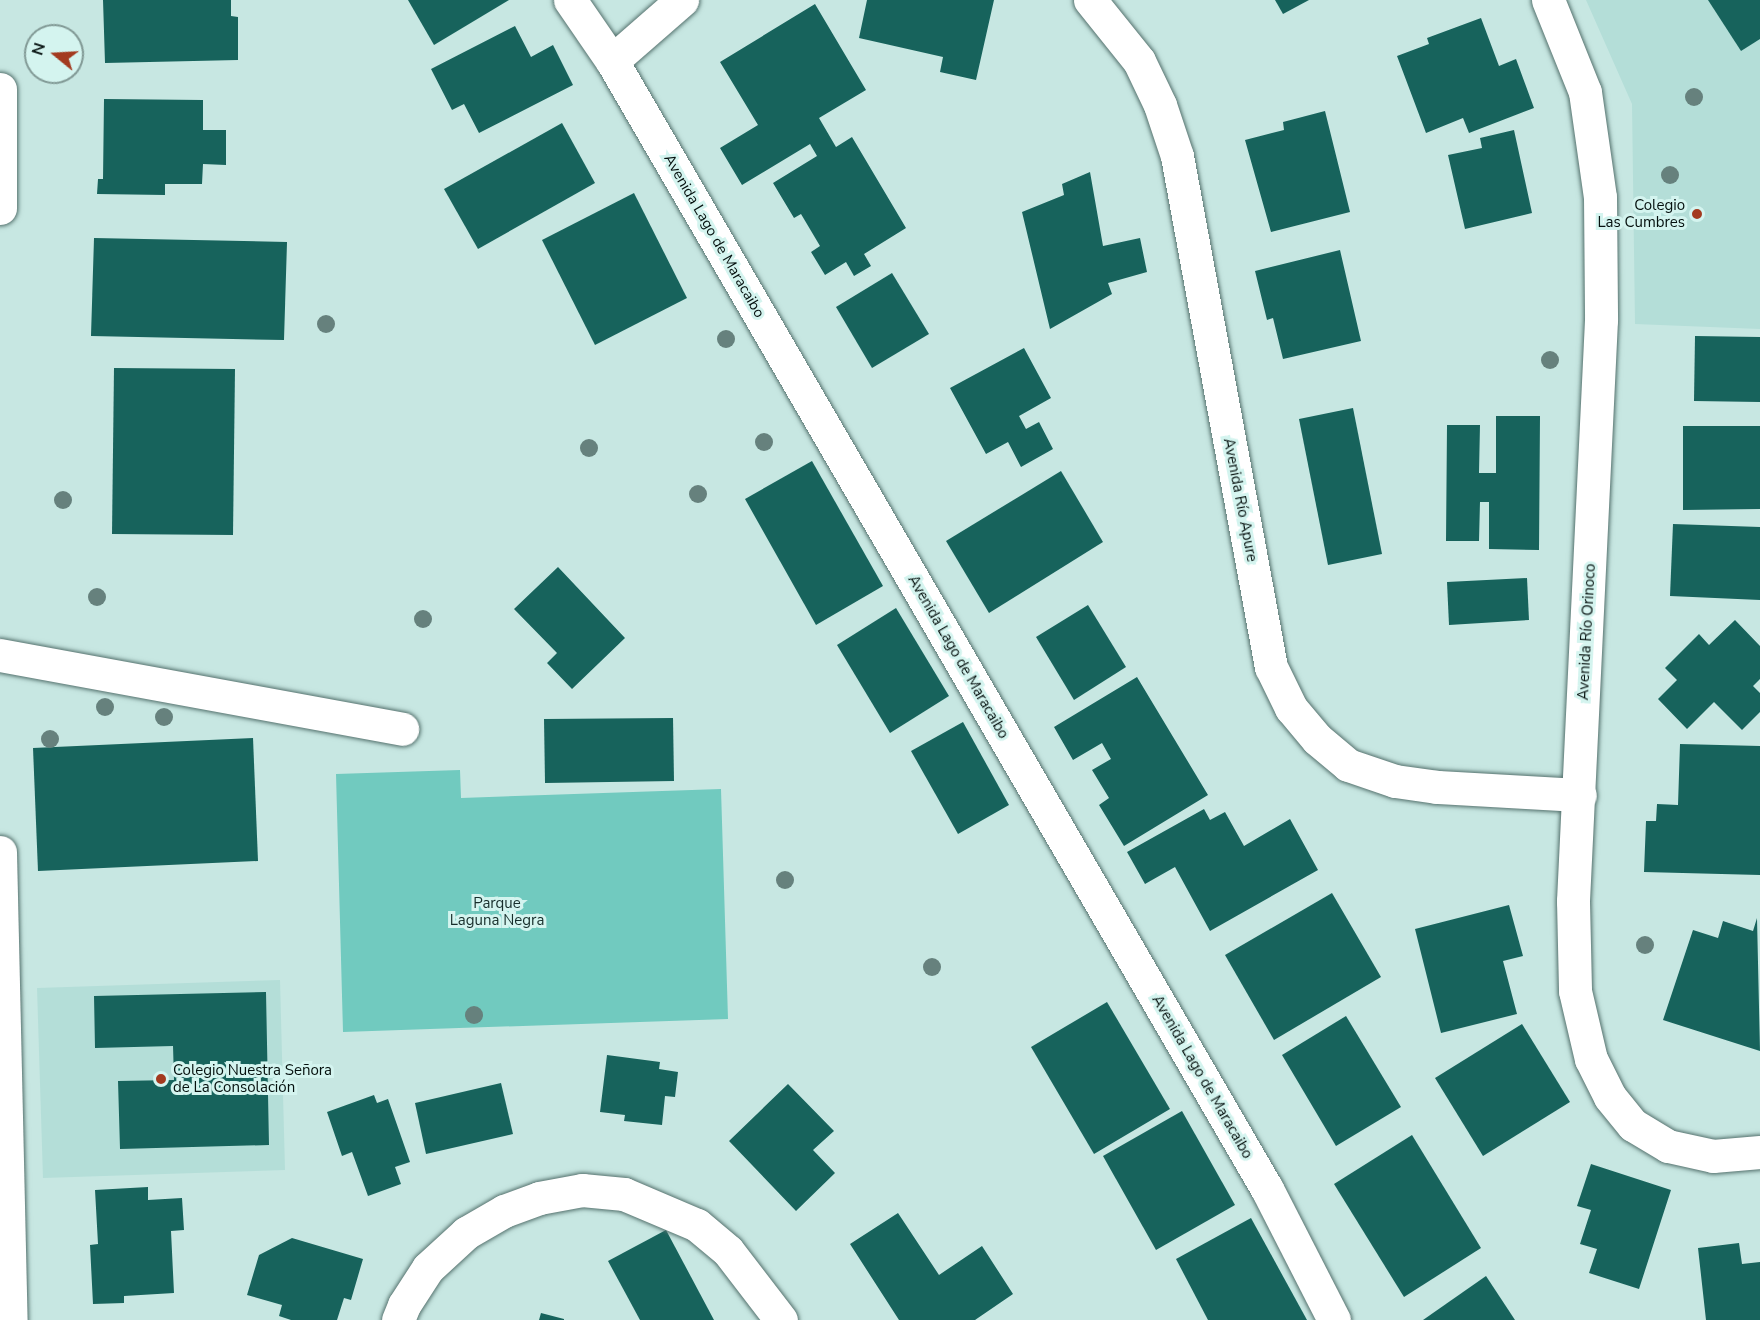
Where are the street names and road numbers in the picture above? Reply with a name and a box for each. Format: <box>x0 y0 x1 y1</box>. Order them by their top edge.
street label: Avenida Lago de Maracaibo <box>660 151 768 321</box>
street label: Avenida Río Apure <box>1219 437 1261 563</box>
street label: Avenida Río Orinoco <box>1574 563 1600 701</box>
street label: Avenida Lago de Maracaibo <box>904 572 1012 742</box>
street label: Avenida Lago de Maracaibo <box>1148 992 1256 1162</box>

